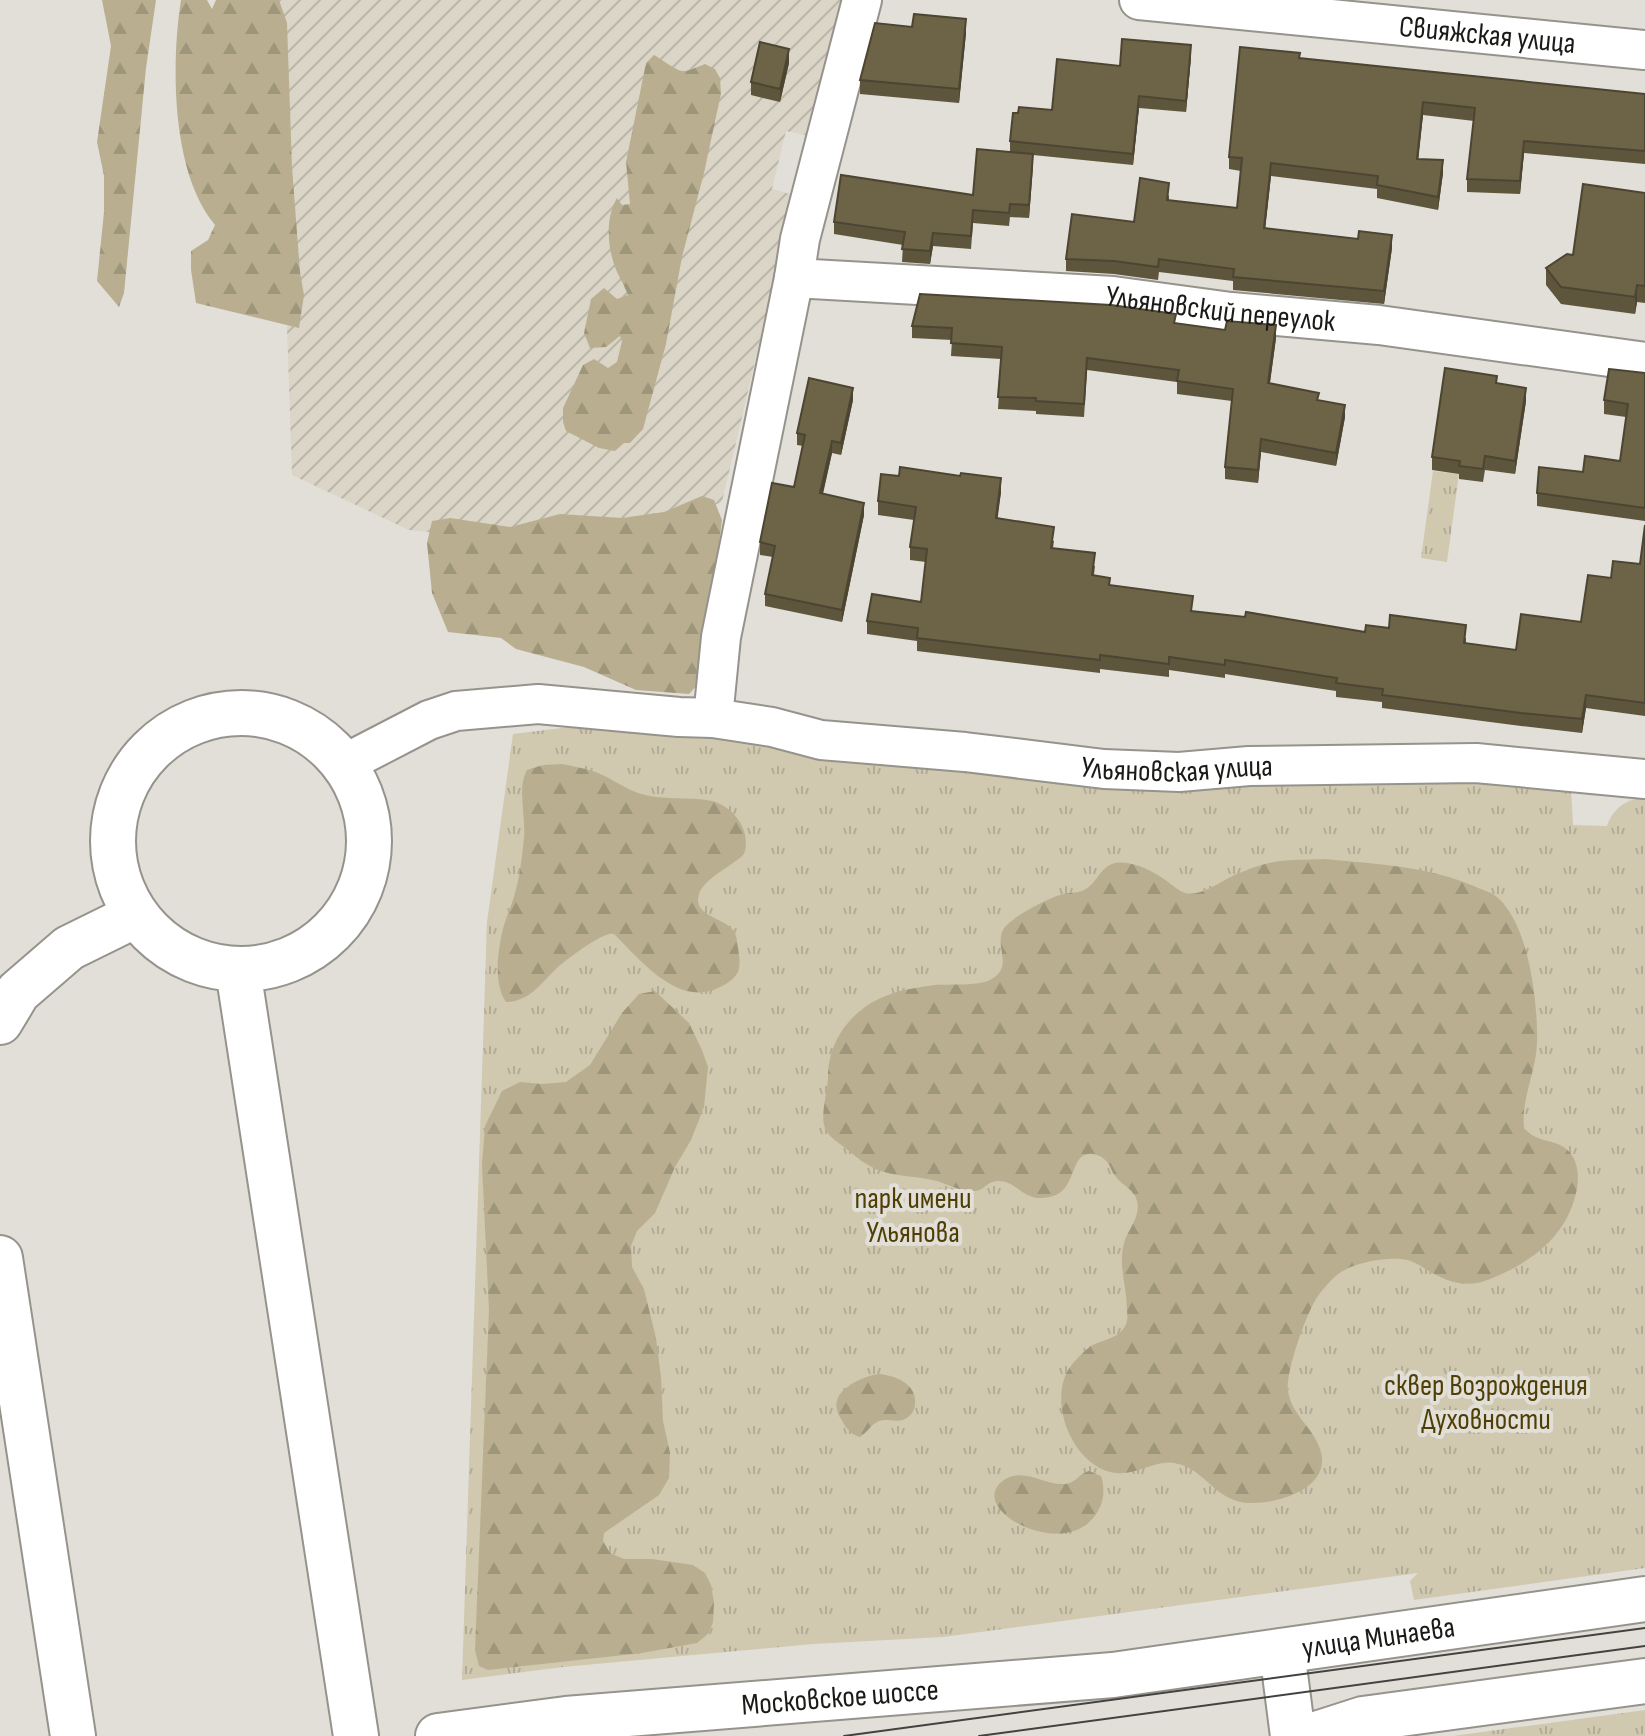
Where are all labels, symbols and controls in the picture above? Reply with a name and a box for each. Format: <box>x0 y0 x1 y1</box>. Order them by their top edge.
street label: Свияжская улица <box>1397 9 1577 62</box>
street label: Ульяновский переулок <box>1105 279 1337 340</box>
street label: Ульяновская улица <box>1079 749 1273 791</box>
park label: парк имени Ульянова <box>854 1181 972 1251</box>
park label: сквер Возрождения Духовности <box>1384 1368 1588 1438</box>
street label: улица Минаева <box>1300 1609 1457 1667</box>
street label: Московское шоссе <box>740 1672 940 1724</box>

